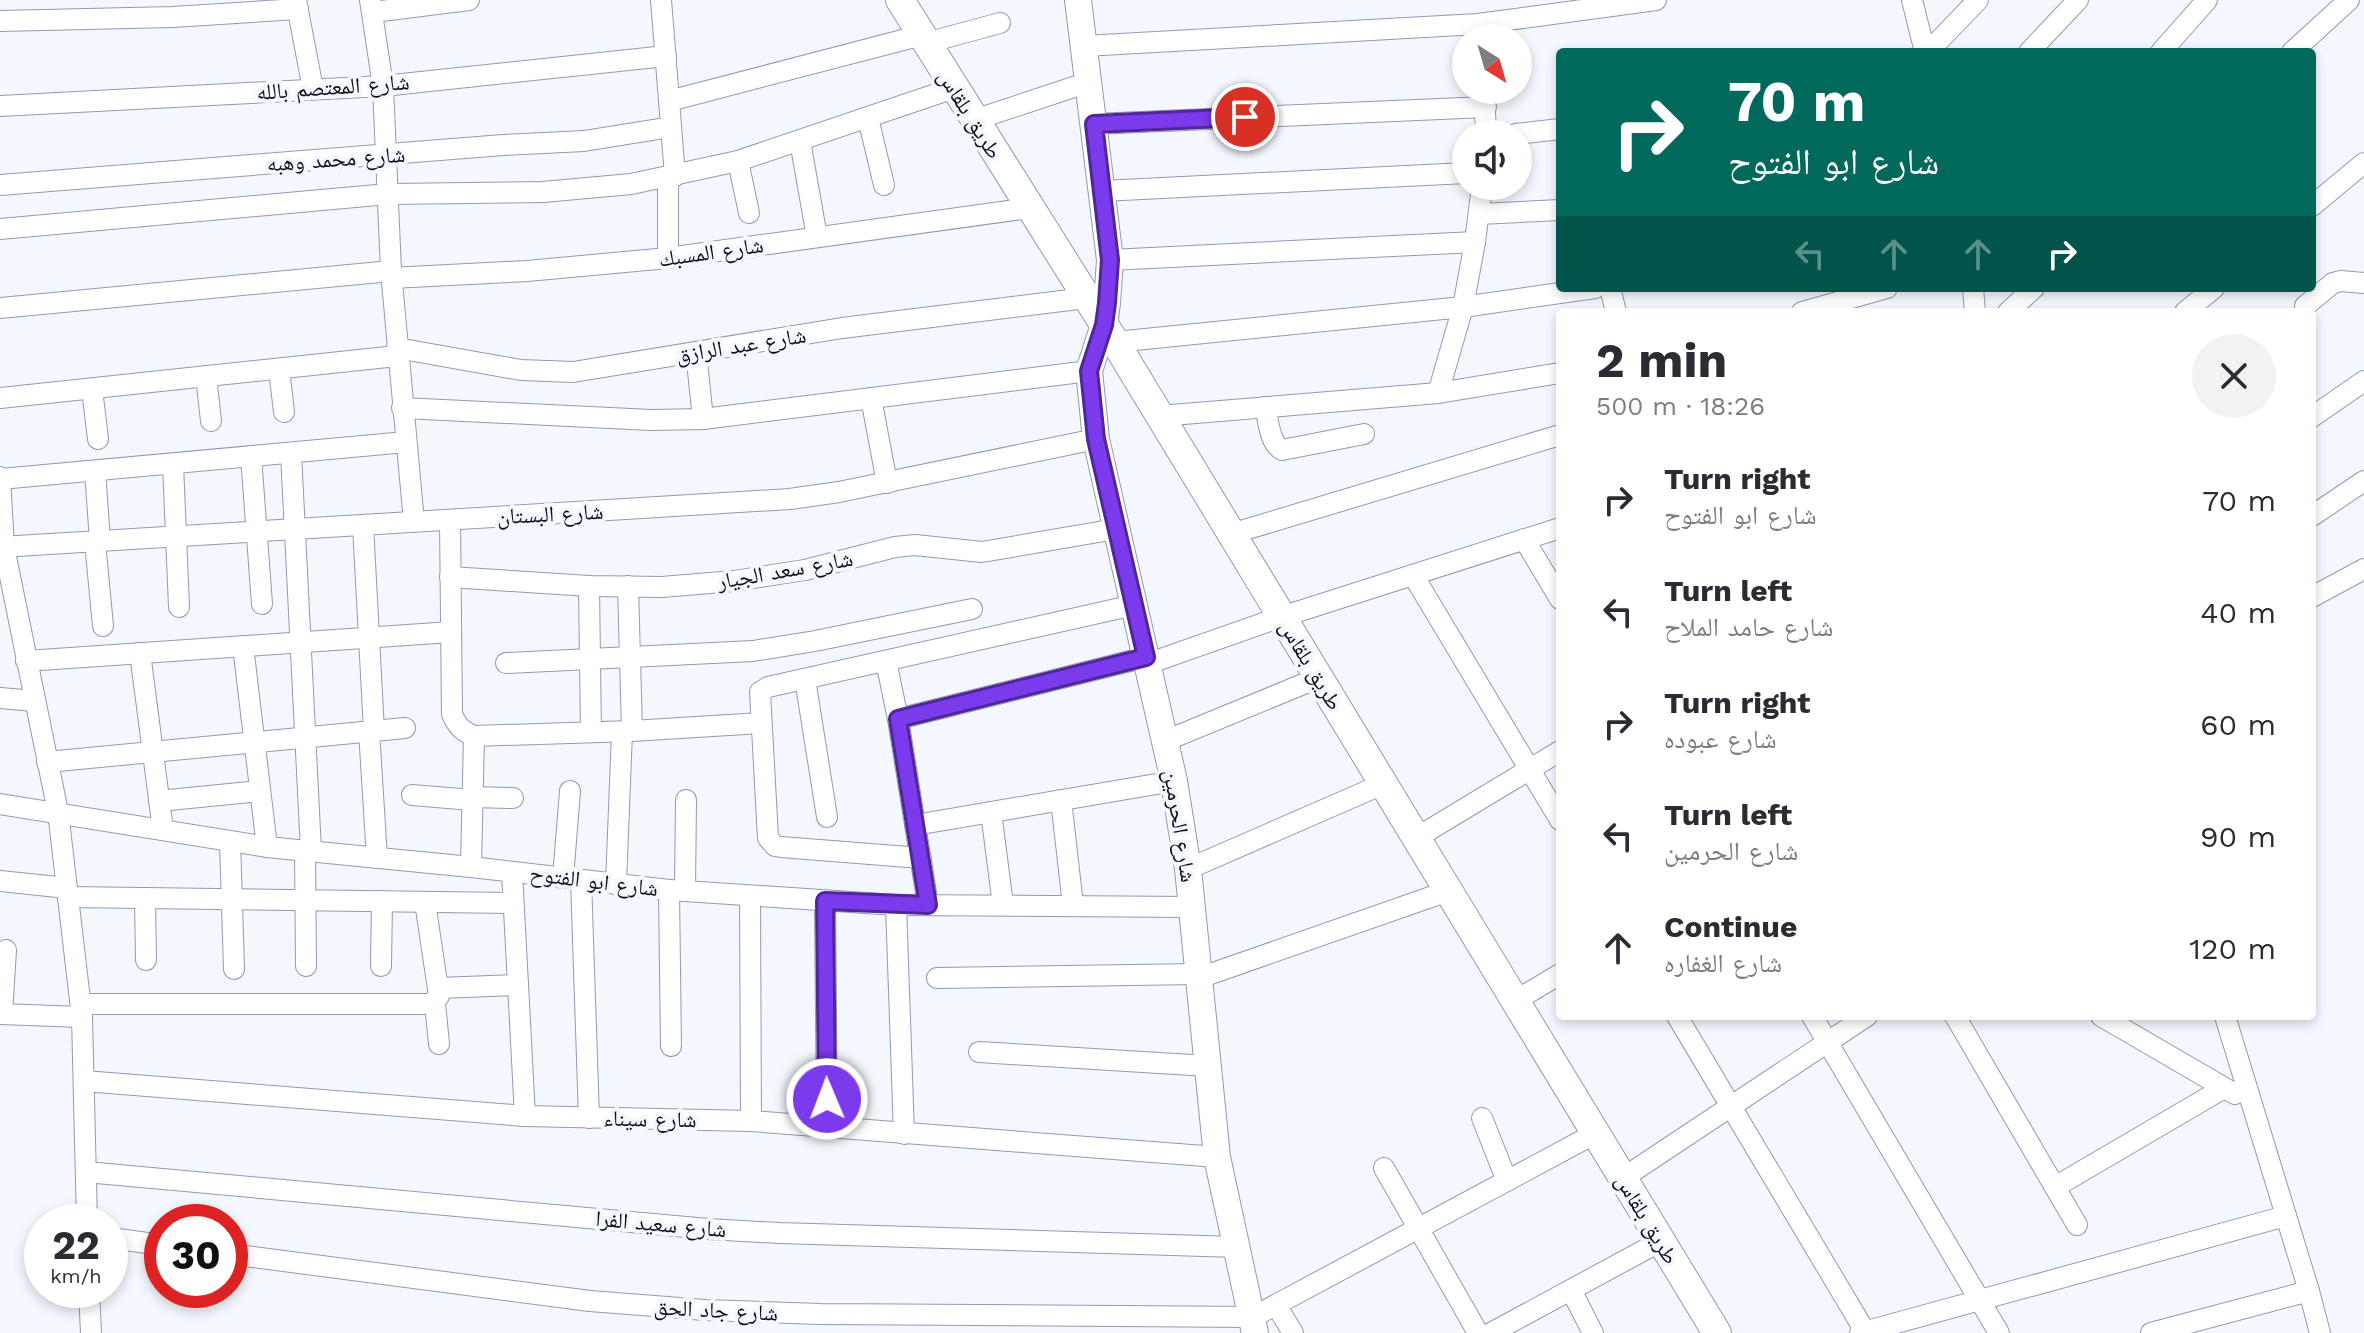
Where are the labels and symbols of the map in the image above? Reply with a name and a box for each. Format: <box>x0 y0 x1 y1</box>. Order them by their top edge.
north arrow <box>1452 24 1532 104</box>
street label: طريق بلقاس <box>932 65 1007 164</box>
street label: شارع المعتصم بالله <box>256 69 410 107</box>
pin <box>1211 83 1279 151</box>
street label: شارع محمد وهبه <box>266 142 406 177</box>
street label: شارع المسبك <box>657 232 765 273</box>
street label: شارع عبد الرازق <box>674 322 808 369</box>
street label: شارع البستان <box>496 499 604 530</box>
street label: شارع سعد الجيار <box>714 546 855 595</box>
street label: طريق بلقاس <box>1274 616 1348 715</box>
street label: شارع الحرمين <box>1158 768 1201 884</box>
street label: شارع ابو الفتوح <box>528 861 660 902</box>
position arrow <box>785 1057 869 1141</box>
street label: شارع سيناء <box>603 1106 697 1133</box>
street label: طريق بلقاس <box>1610 1170 1684 1269</box>
speed limit sign: 30 <box>144 1204 248 1308</box>
street label: شارع سعيد الفرا <box>594 1206 727 1243</box>
street label: شارع جاد الحق <box>653 1294 779 1327</box>

